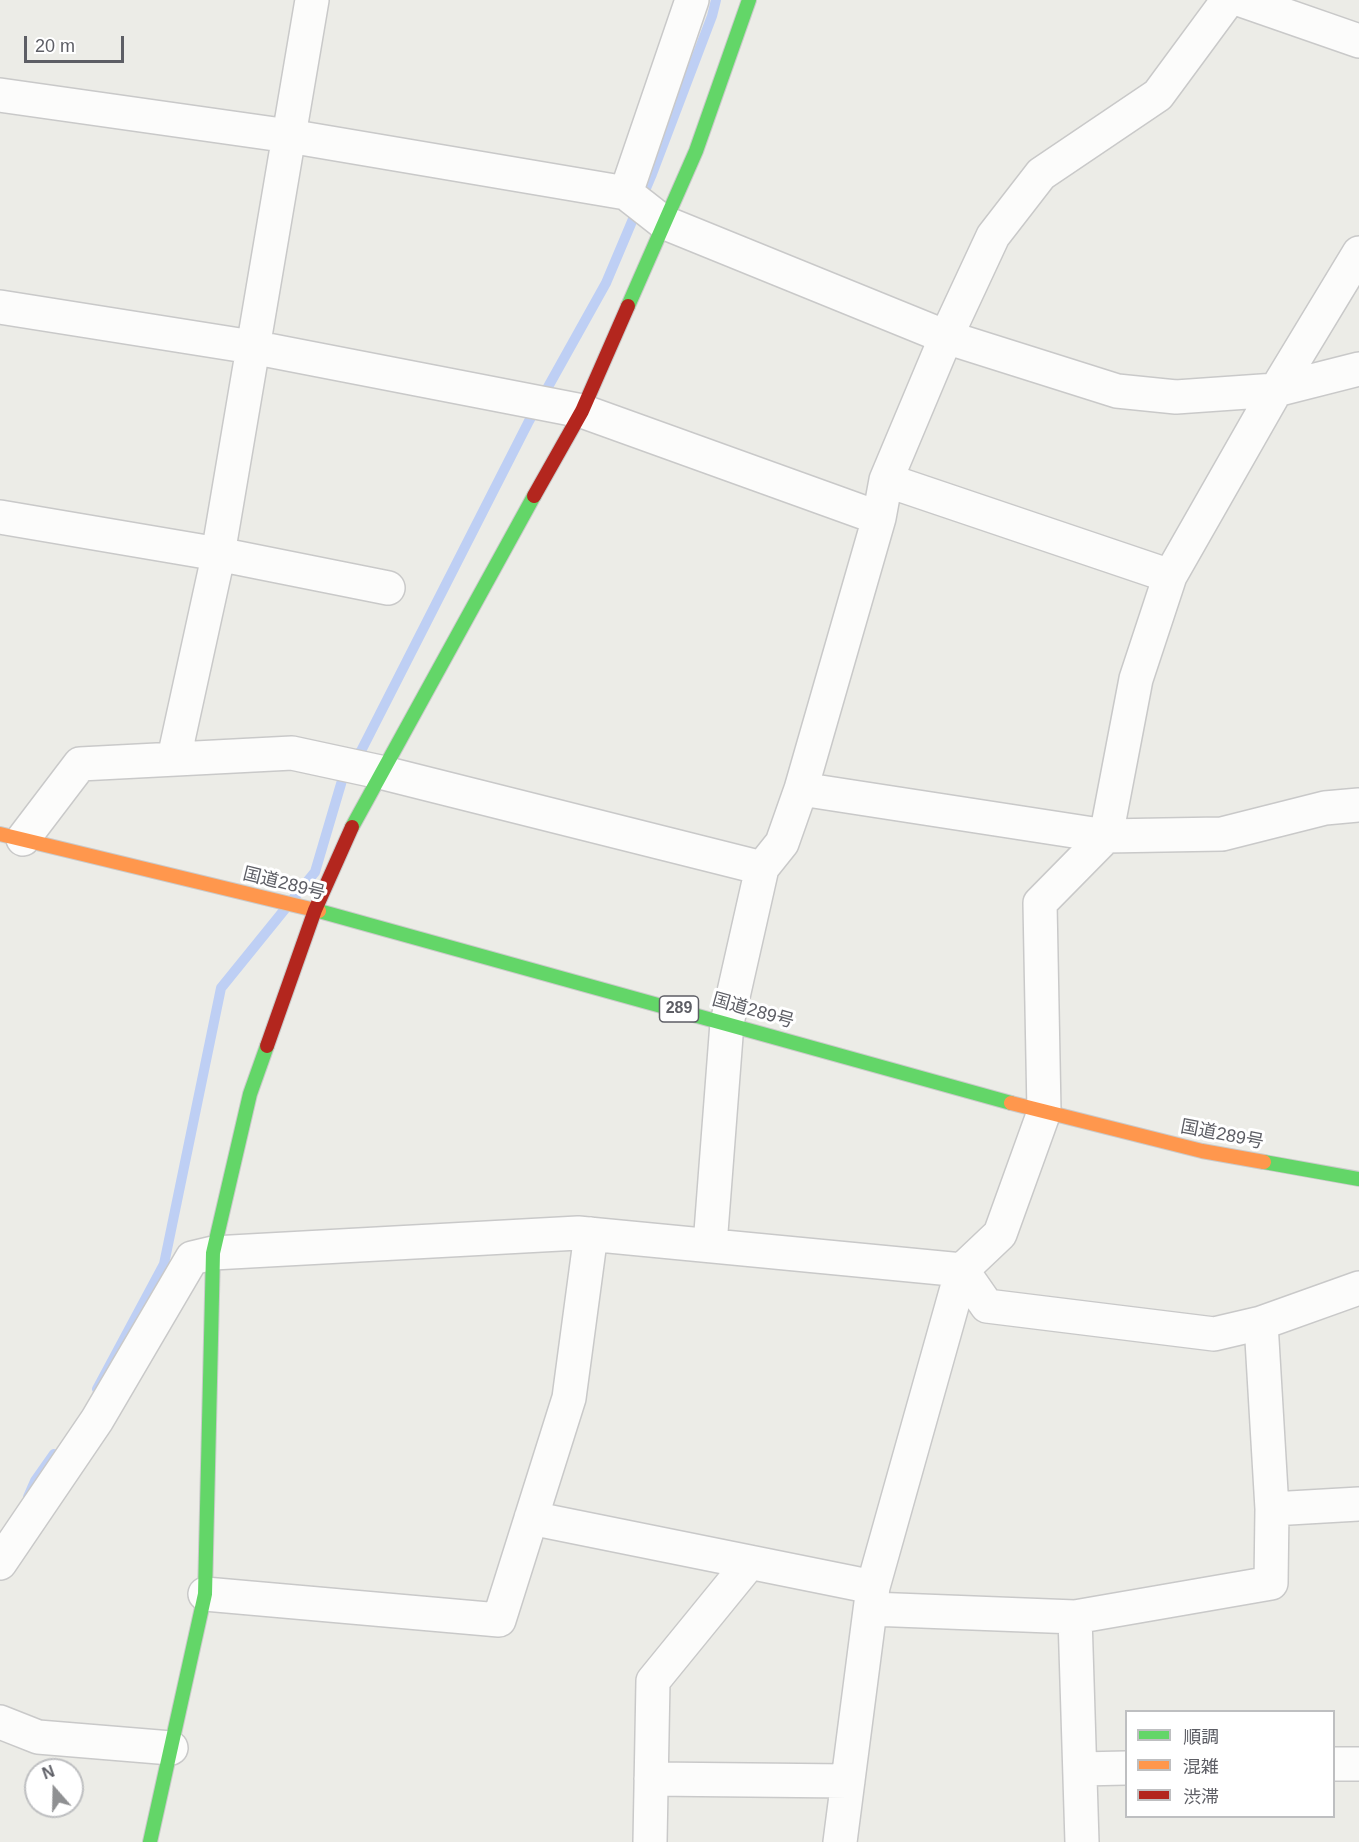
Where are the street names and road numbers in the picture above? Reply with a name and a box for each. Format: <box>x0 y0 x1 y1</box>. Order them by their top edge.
street label: 国道289号 <box>241 863 327 905</box>
street label: 国道289号 <box>710 989 796 1033</box>
road number: 289 <box>660 996 698 1022</box>
street label: 国道289号 <box>1179 1116 1265 1154</box>

